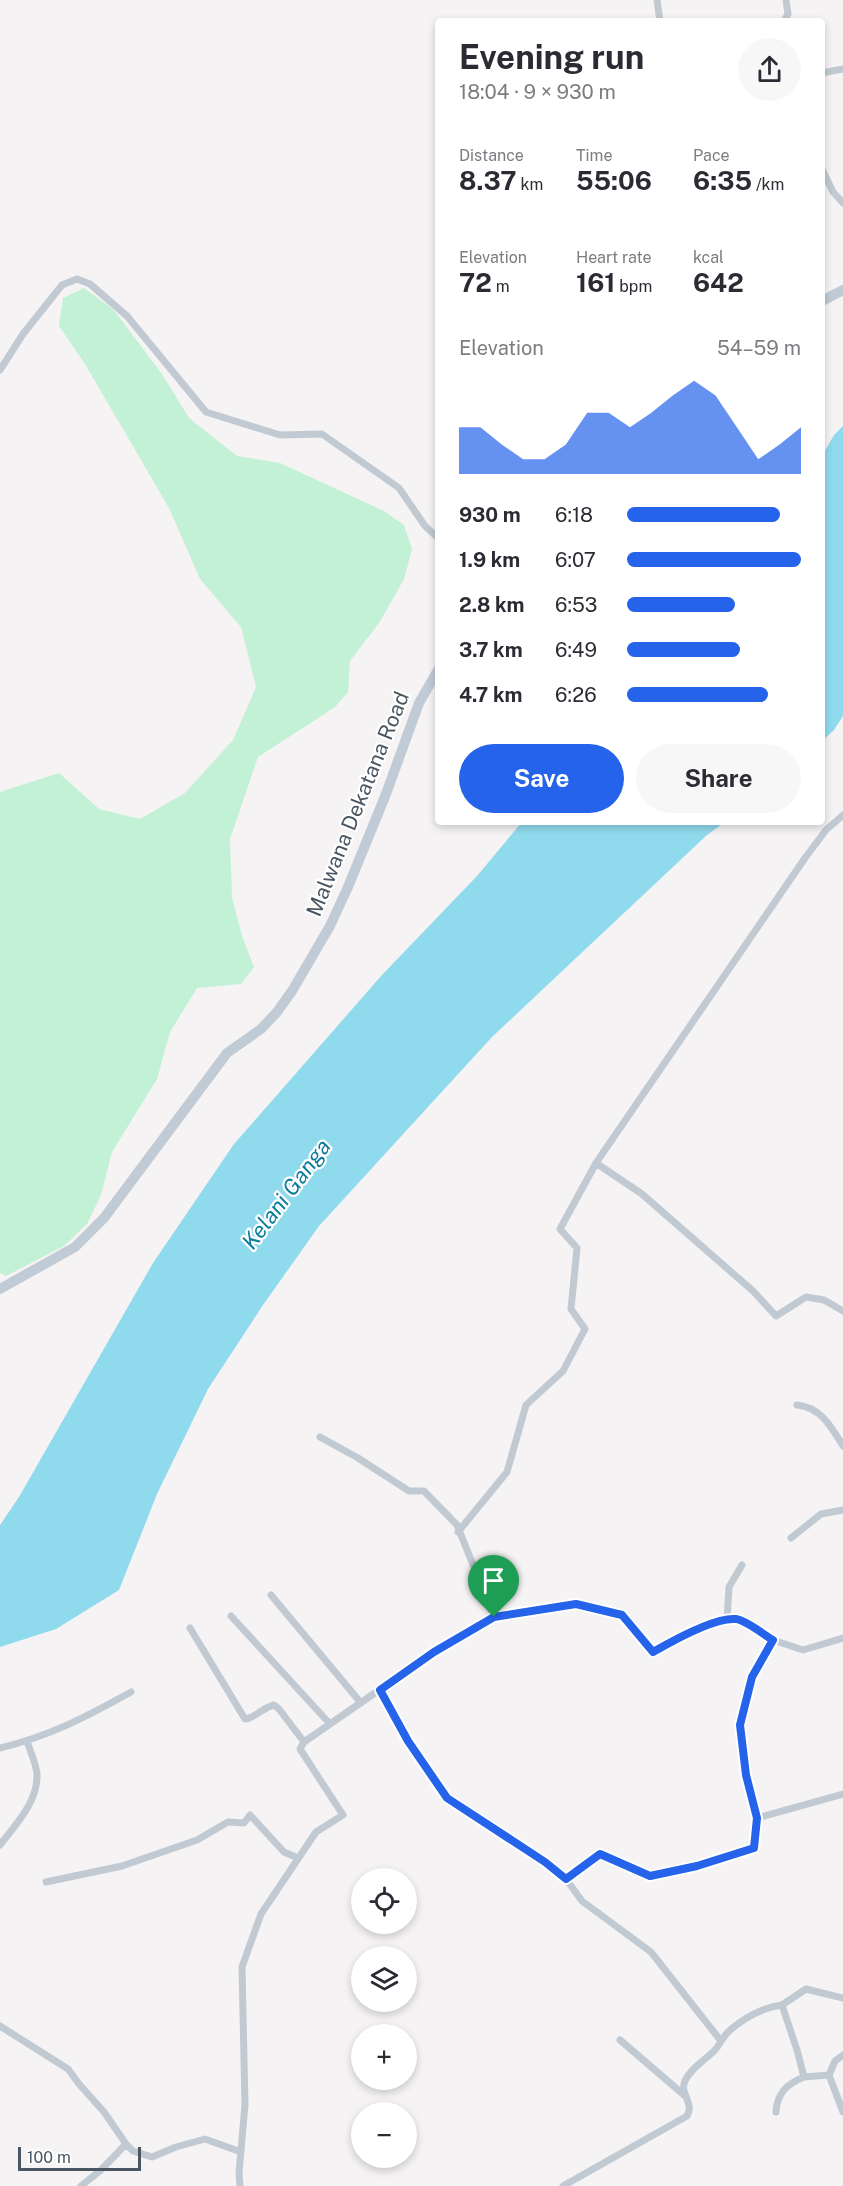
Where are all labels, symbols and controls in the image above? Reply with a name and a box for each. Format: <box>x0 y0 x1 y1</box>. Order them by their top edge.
text: Evening run <box>459 38 644 76</box>
button: share <box>738 38 801 101</box>
text: 18:04 · 9 × 930 m <box>459 80 616 104</box>
text: Distance <box>459 146 524 165</box>
text: Time <box>576 146 612 165</box>
text: Pace <box>693 146 730 165</box>
text: 8.37 <box>459 165 517 196</box>
text: 55:06 <box>576 165 652 196</box>
text: 6:35 <box>693 165 752 196</box>
text: km <box>517 175 543 194</box>
text: /km <box>752 175 784 194</box>
text: Elevation <box>459 248 527 267</box>
text: Heart rate <box>576 248 652 267</box>
text: kcal <box>693 248 724 267</box>
text: 72 <box>459 267 492 298</box>
text: 161 <box>576 267 615 298</box>
text: 642 <box>693 267 744 298</box>
text: m <box>492 277 510 296</box>
text: bpm <box>615 277 652 296</box>
text: Elevation <box>459 336 544 360</box>
text: 54–59 m <box>717 336 801 360</box>
text: 930 m <box>459 503 521 527</box>
text: 6:18 <box>555 503 593 527</box>
text: 1.9 km <box>459 548 520 572</box>
text: 6:07 <box>555 548 596 572</box>
text: 2.8 km <box>459 593 525 617</box>
text: 6:53 <box>555 593 597 617</box>
text: 3.7 km <box>459 638 523 662</box>
text: 6:49 <box>555 638 597 662</box>
text: 4.7 km <box>459 683 522 707</box>
text: 6:26 <box>555 683 597 707</box>
street label: Malwana Dekatana Road <box>301 688 414 920</box>
button: Save <box>459 744 624 813</box>
button: Share <box>636 744 801 813</box>
water label: Kelani Ganga <box>236 1134 336 1254</box>
pin <box>468 1555 519 1617</box>
icon: arrive <box>477 1564 510 1597</box>
map controls <box>351 1868 417 2168</box>
button: locate <box>351 1868 417 1934</box>
button: layers <box>351 1946 417 2012</box>
button: + <box>351 2024 417 2090</box>
button: − <box>351 2102 417 2168</box>
scale bar <box>18 2144 141 2172</box>
text: 100 m <box>27 2148 71 2167</box>

